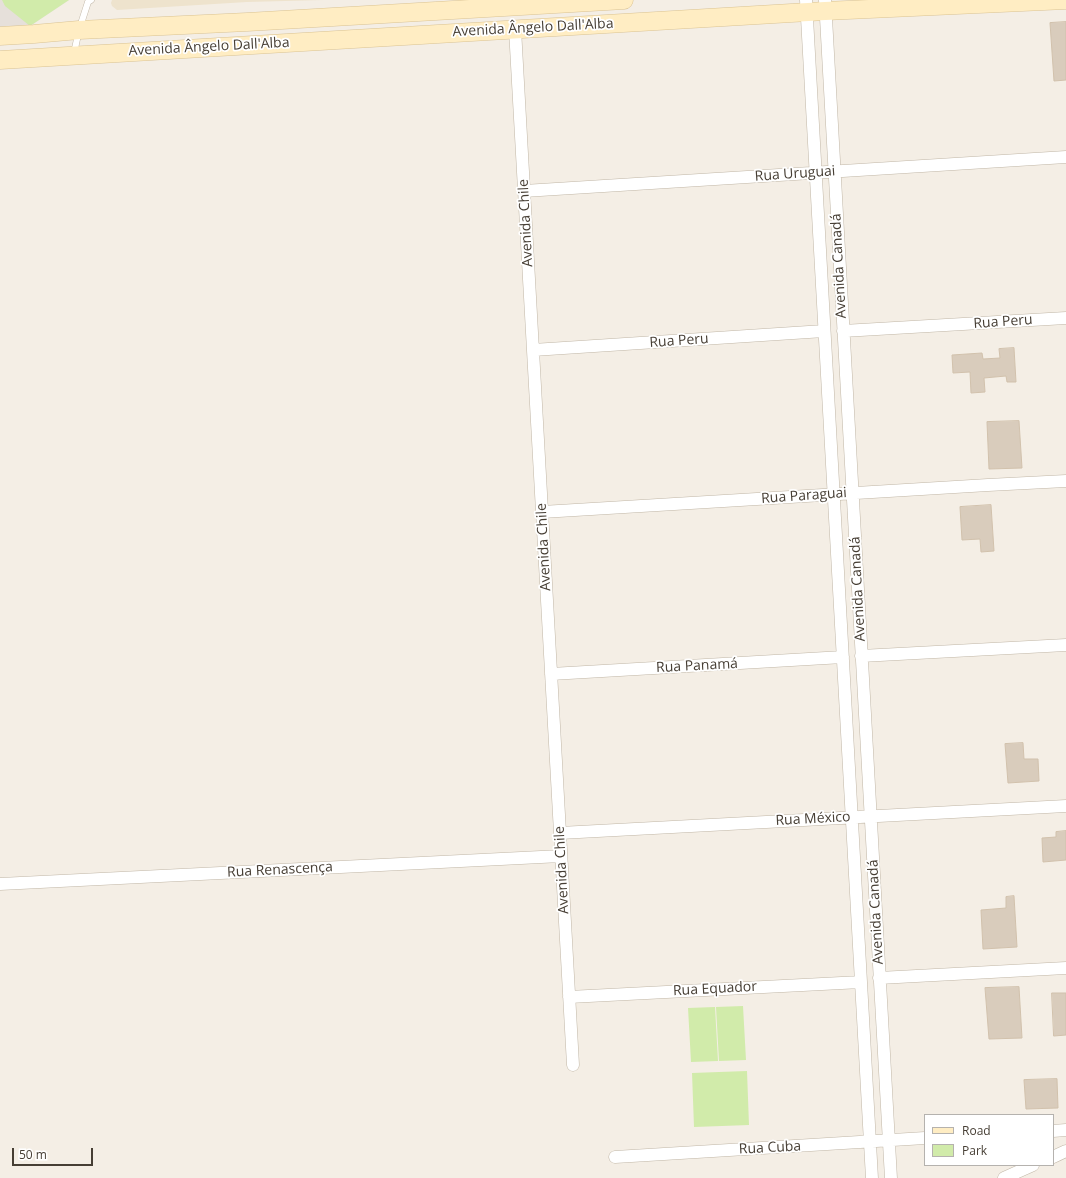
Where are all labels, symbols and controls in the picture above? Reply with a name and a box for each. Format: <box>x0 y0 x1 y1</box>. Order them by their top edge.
street label: Avenida Ângelo Dall'Alba <box>452 15 614 41</box>
street label: Avenida Ângelo Dall'Alba <box>128 34 290 60</box>
street label: Rua Uruguai <box>754 163 836 185</box>
street label: Avenida Chile <box>515 179 537 267</box>
street label: Avenida Canadá <box>828 213 850 319</box>
street label: Rua Peru <box>973 312 1033 332</box>
street label: Rua Peru <box>649 331 709 351</box>
street label: Rua Paraguai <box>761 485 847 507</box>
street label: Avenida Chile <box>533 503 555 591</box>
street label: Avenida Canadá <box>847 536 869 642</box>
street label: Rua Panamá <box>656 655 738 677</box>
street label: Rua México <box>775 809 851 829</box>
street label: Avenida Chile <box>551 826 573 914</box>
street label: Rua Renascença <box>227 859 333 881</box>
street label: Avenida Canadá <box>865 859 887 965</box>
street label: Rua Equador <box>673 978 757 1000</box>
legend <box>924 1114 1054 1166</box>
text: Road <box>962 1122 991 1139</box>
street label: Rua Cuba <box>738 1138 802 1158</box>
scale bar <box>14 1140 95 1166</box>
text: Park <box>962 1142 987 1159</box>
text: 50 m <box>19 1146 47 1163</box>

